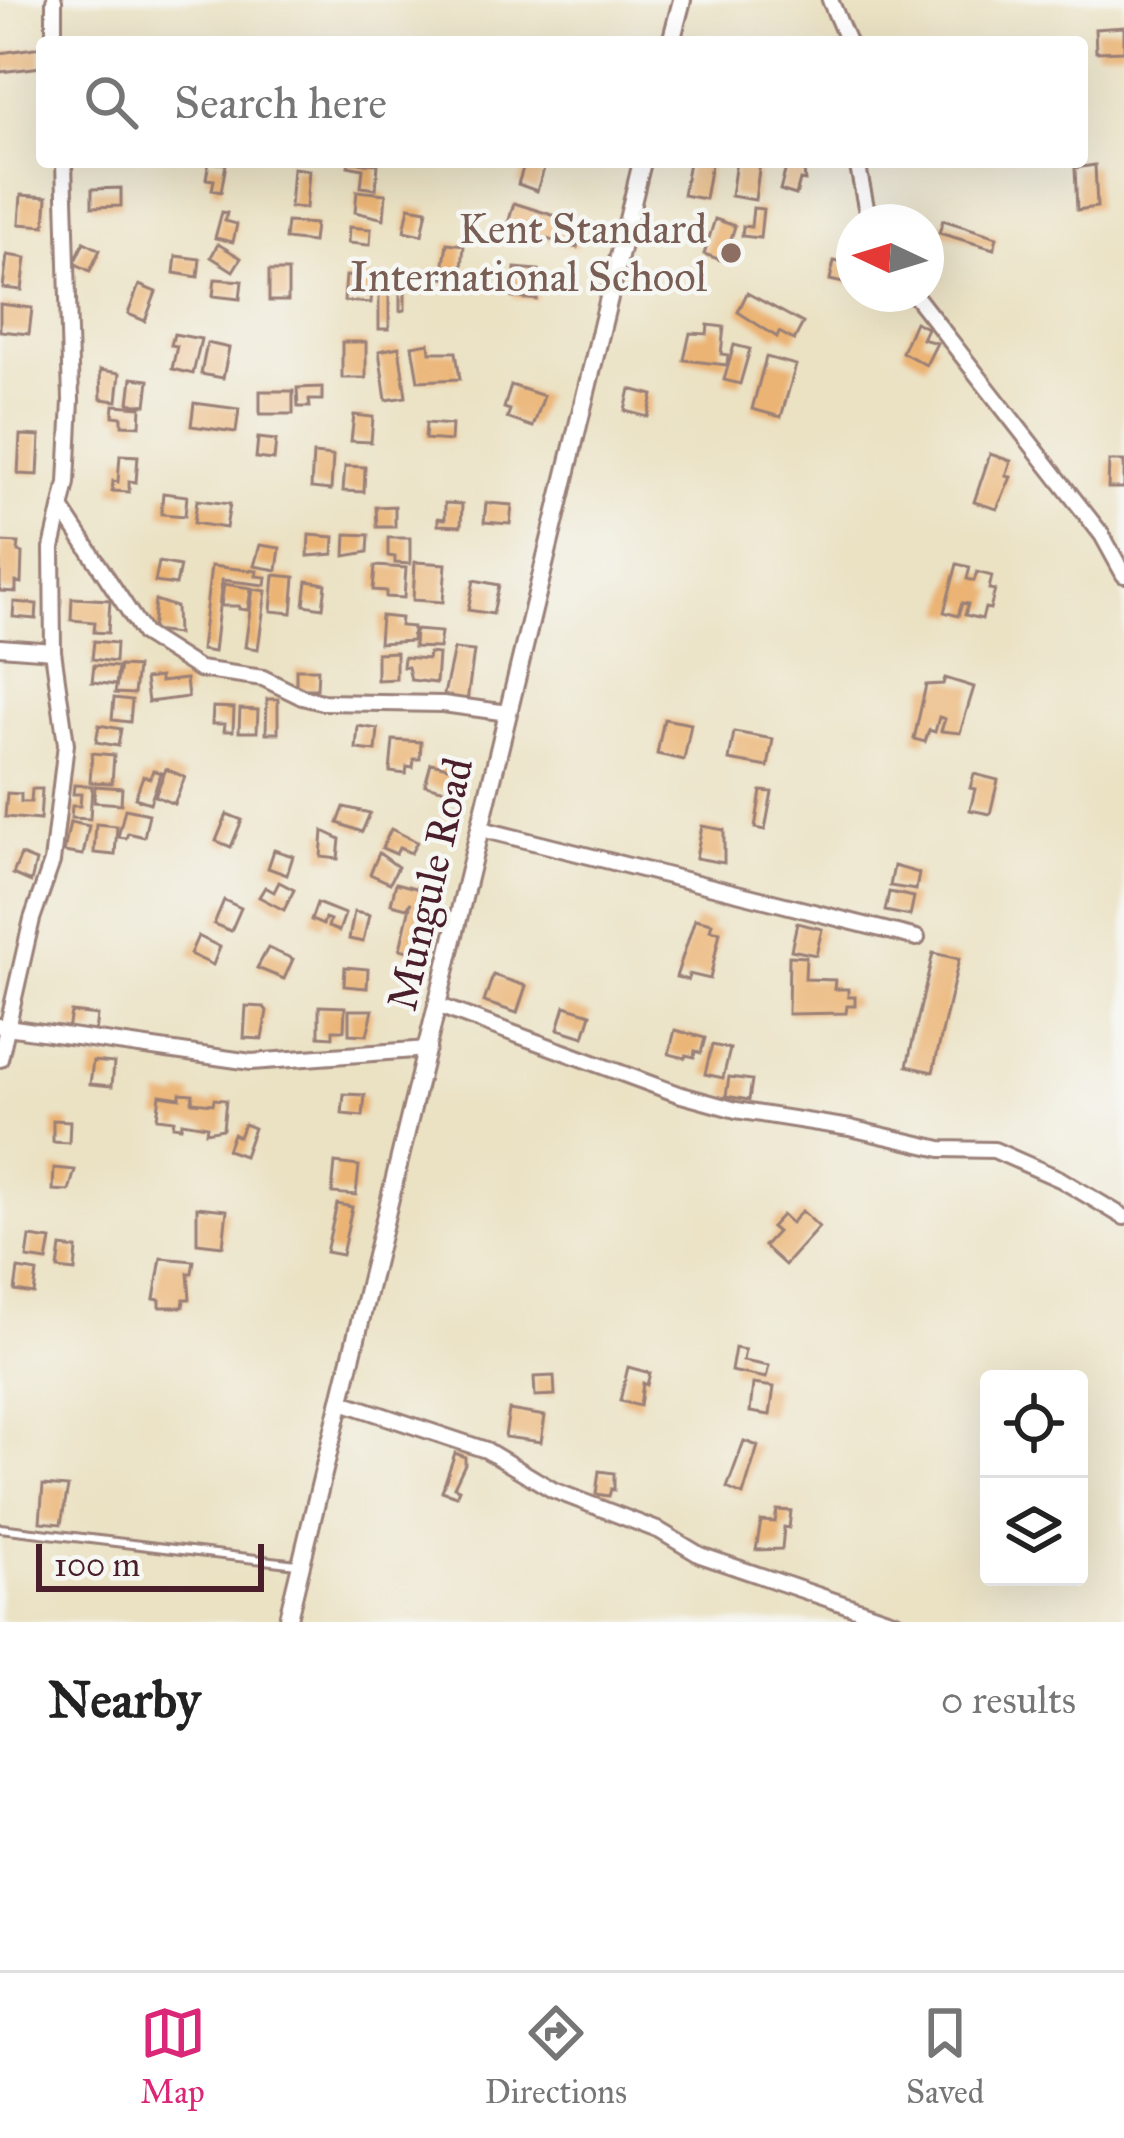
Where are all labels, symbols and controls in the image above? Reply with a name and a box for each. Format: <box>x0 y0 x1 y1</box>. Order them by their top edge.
search box <box>36 36 1088 168</box>
icon: search <box>78 69 144 135</box>
text: Search here <box>174 75 387 130</box>
place label: Kent Standard International School <box>350 203 708 303</box>
north arrow <box>836 204 944 312</box>
marker: Kent Standard International School <box>718 240 744 266</box>
street label: Mungule Road <box>376 753 484 1015</box>
map controls <box>980 1370 1088 1586</box>
button: locate <box>980 1370 1088 1478</box>
button: layers <box>980 1478 1088 1586</box>
scale bar <box>36 1538 264 1591</box>
text: 100 m <box>54 1545 140 1585</box>
text: Nearby <box>48 1669 200 1731</box>
text: 0 results <box>941 1676 1076 1724</box>
tab: Map <box>140 2000 206 2112</box>
tab: Directions <box>485 2000 627 2112</box>
tab: Saved <box>906 2000 984 2112</box>

